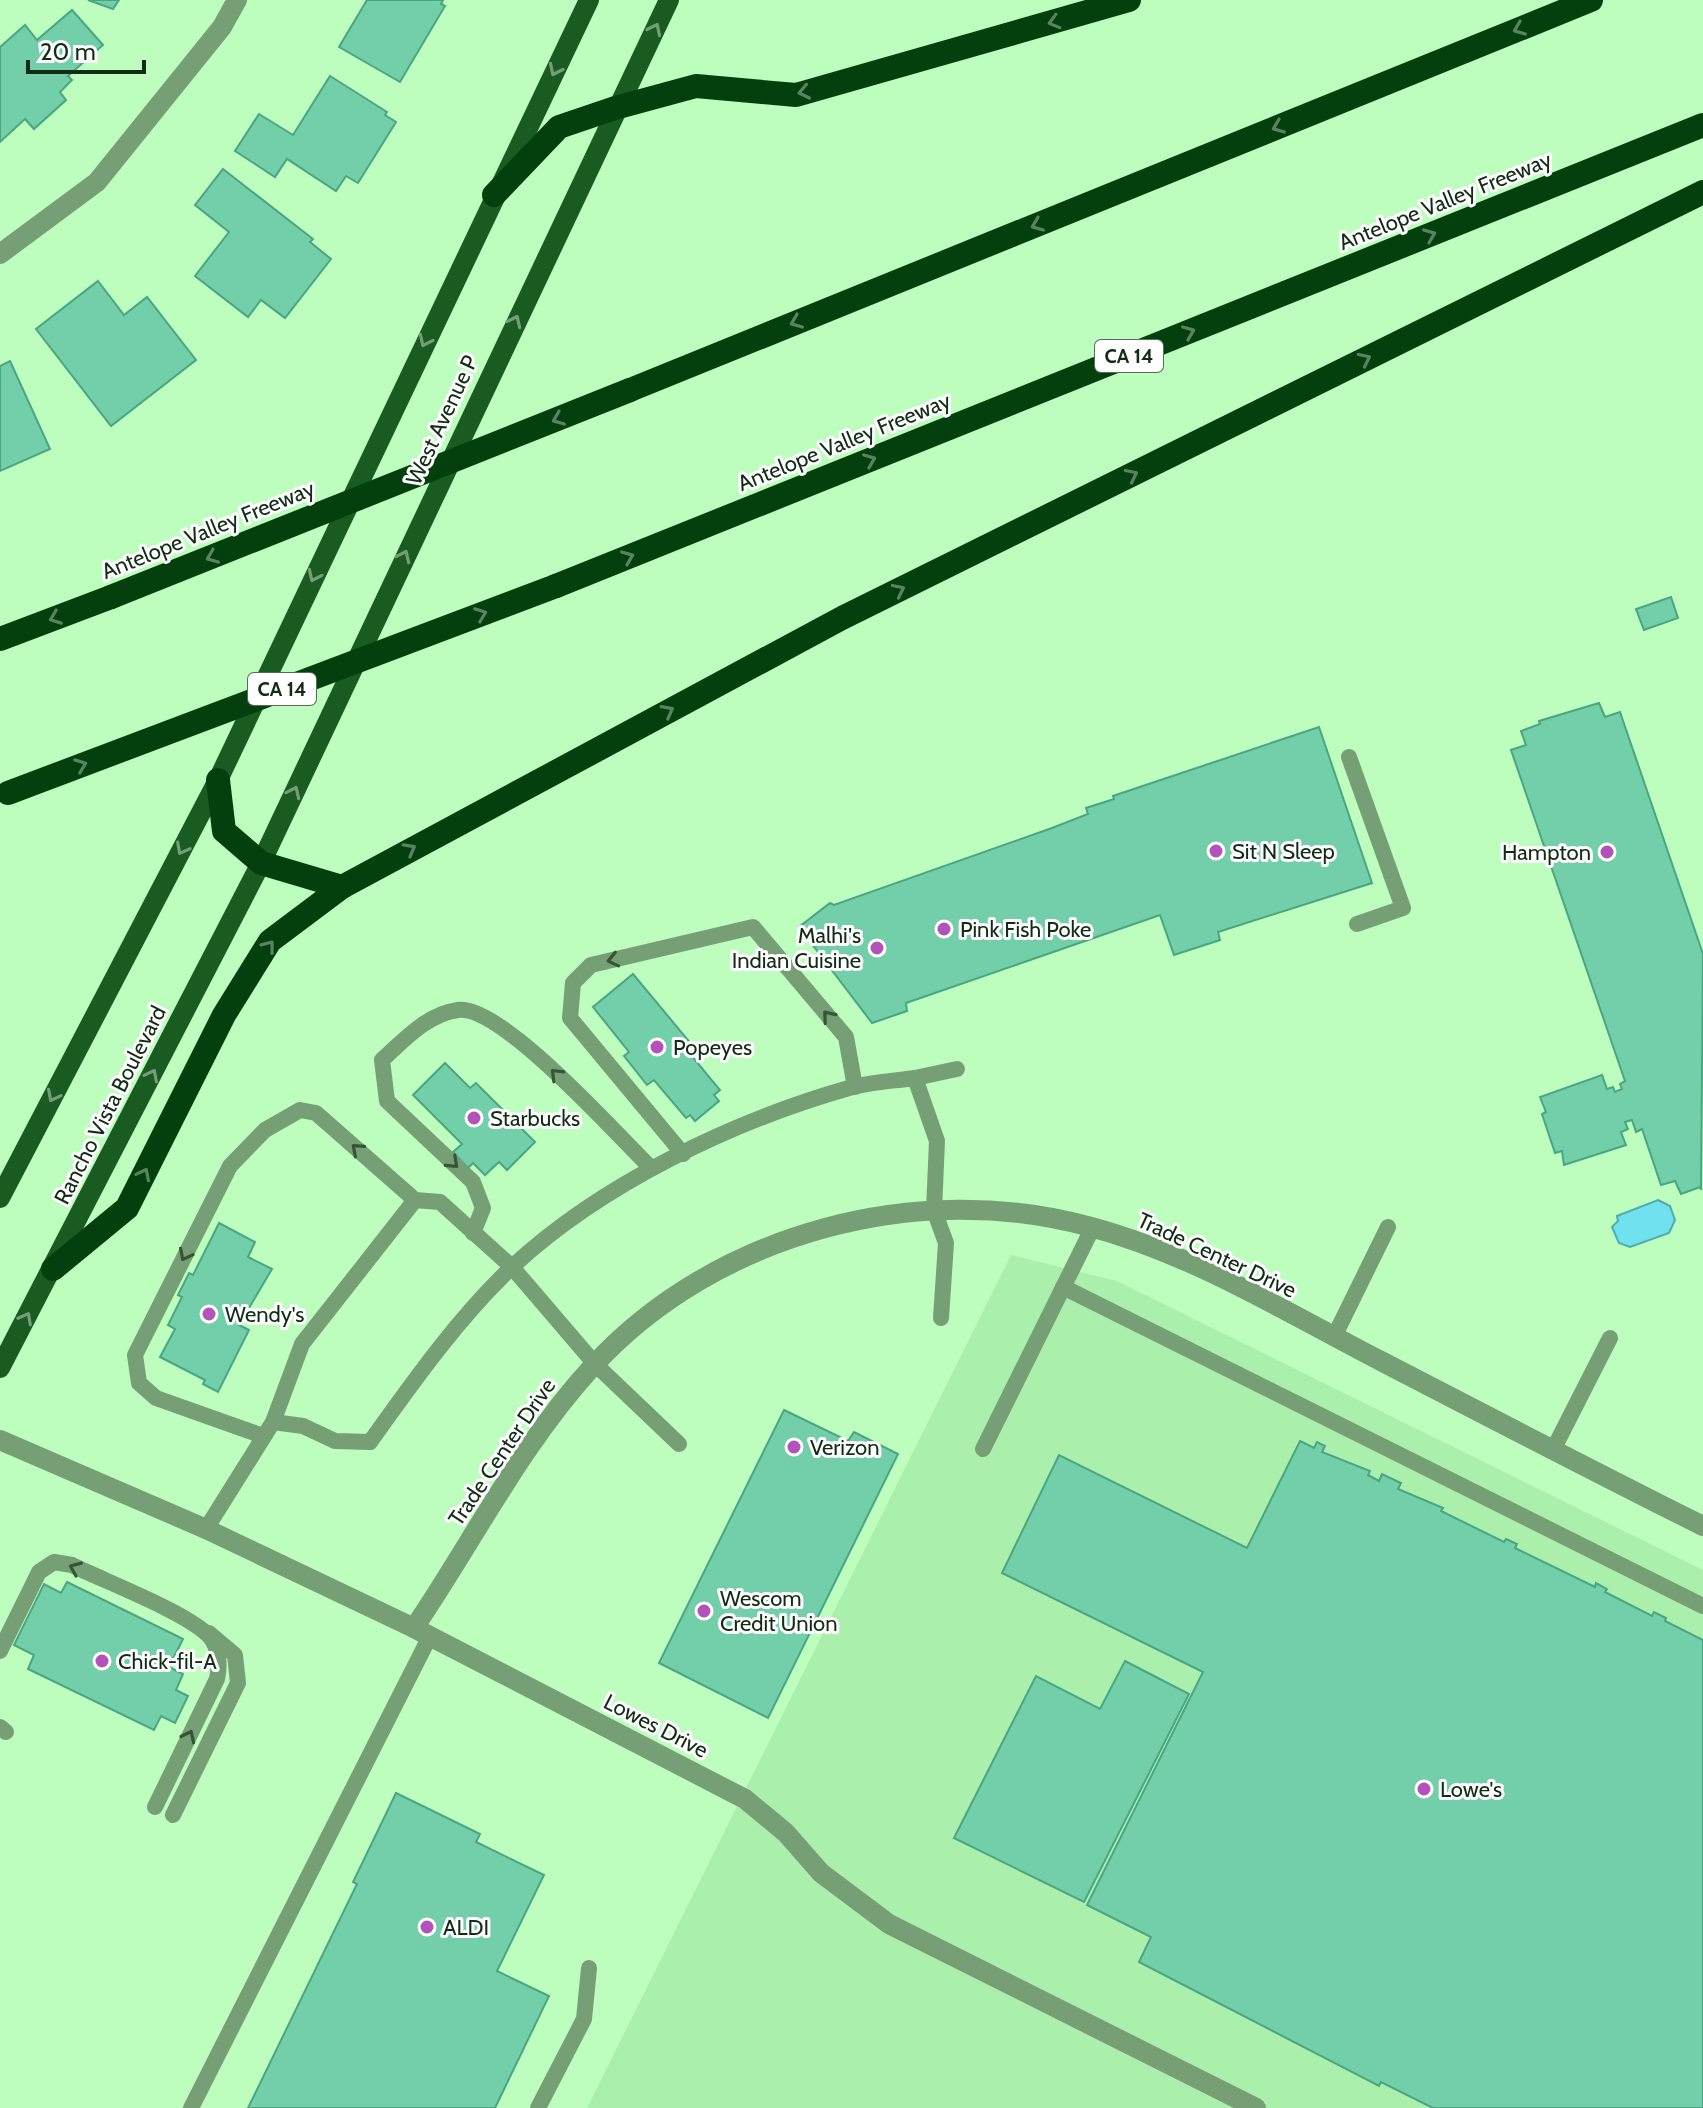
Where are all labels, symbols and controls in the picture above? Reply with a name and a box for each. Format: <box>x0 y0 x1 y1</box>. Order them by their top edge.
one-way arrow <box>1047 12 1061 29</box>
one-way arrow <box>1513 20 1527 36</box>
one-way arrow <box>645 23 661 37</box>
scale bar <box>28 24 144 74</box>
text: 20 m <box>40 37 96 66</box>
one-way arrow <box>549 62 565 77</box>
one-way arrow <box>797 83 811 100</box>
one-way arrow <box>1272 117 1286 134</box>
street label: Antelope Valley Freeway <box>1335 146 1555 256</box>
one-way arrow <box>1031 215 1045 232</box>
one-way arrow <box>1422 228 1436 245</box>
one-way arrow <box>790 313 804 329</box>
one-way arrow <box>505 315 521 329</box>
one-way arrow <box>1181 325 1195 342</box>
one-way arrow <box>419 333 435 348</box>
road number: CA 14 <box>1095 340 1163 372</box>
street label: West Avenue P <box>400 350 484 489</box>
one-way arrow <box>1356 353 1371 369</box>
street label: Antelope Valley Freeway <box>734 387 954 497</box>
one-way arrow <box>552 409 566 426</box>
one-way arrow <box>862 453 876 470</box>
one-way arrow <box>1123 469 1138 484</box>
street label: Antelope Valley Freeway <box>98 475 318 585</box>
one-way arrow <box>206 547 220 563</box>
one-way arrow <box>394 550 410 565</box>
one-way arrow <box>620 550 634 567</box>
one-way arrow <box>308 568 324 583</box>
one-way arrow <box>890 584 905 600</box>
one-way arrow <box>473 607 487 624</box>
one-way arrow <box>49 608 63 625</box>
road number: CA 14 <box>248 673 316 705</box>
one-way arrow <box>660 705 675 720</box>
one-way arrow <box>73 758 87 775</box>
one-way arrow <box>284 786 300 800</box>
place label: Sit N Sleep <box>1232 838 1335 865</box>
place label: Hampton <box>1502 839 1591 866</box>
one-way arrow <box>176 840 192 855</box>
marker: Sit N Sleep <box>1207 842 1225 860</box>
one-way arrow <box>402 843 416 859</box>
marker: Hampton <box>1598 843 1616 861</box>
place label: Pink Fish Poke <box>960 916 1091 943</box>
marker: Pink Fish Poke <box>935 920 953 938</box>
place label: Malhi's Indian Cuisine <box>732 922 861 974</box>
marker: Malhi's Indian Cuisine <box>868 939 886 957</box>
one-way arrow <box>259 941 273 956</box>
one-way arrow <box>606 950 620 967</box>
street label: Rancho Vista Boulevard <box>48 1001 172 1209</box>
one-way arrow <box>823 1011 838 1025</box>
place label: Popeyes <box>673 1034 752 1061</box>
marker: Popeyes <box>648 1038 666 1056</box>
one-way arrow <box>142 1068 158 1083</box>
one-way arrow <box>551 1069 565 1083</box>
one-way arrow <box>47 1088 62 1103</box>
place label: Starbucks <box>490 1105 580 1132</box>
marker: Starbucks <box>465 1109 483 1127</box>
one-way arrow <box>351 1144 366 1158</box>
one-way arrow <box>444 1153 458 1168</box>
one-way arrow <box>134 1167 149 1182</box>
street label: Trade Center Drive <box>1133 1206 1301 1304</box>
one-way arrow <box>179 1247 195 1261</box>
place label: Wendy's <box>225 1301 304 1328</box>
marker: Wendy's <box>200 1305 218 1323</box>
one-way arrow <box>17 1312 32 1327</box>
street label: Trade Center Drive <box>443 1373 561 1531</box>
place label: Verizon <box>810 1434 880 1461</box>
marker: Verizon <box>785 1438 803 1456</box>
one-way arrow <box>69 1561 83 1577</box>
place label: Wescom Credit Union <box>720 1585 838 1637</box>
marker: Wescom Credit Union <box>695 1602 713 1620</box>
place label: Chick-fil-A <box>118 1648 217 1675</box>
marker: Chick-fil-A <box>93 1652 111 1670</box>
street label: Lowes Drive <box>599 1688 713 1764</box>
one-way arrow <box>179 1730 195 1745</box>
place label: Lowe's <box>1440 1776 1502 1803</box>
marker: Lowe's <box>1415 1780 1433 1798</box>
place label: ALDI <box>443 1914 489 1941</box>
marker: ALDI <box>418 1918 436 1936</box>

